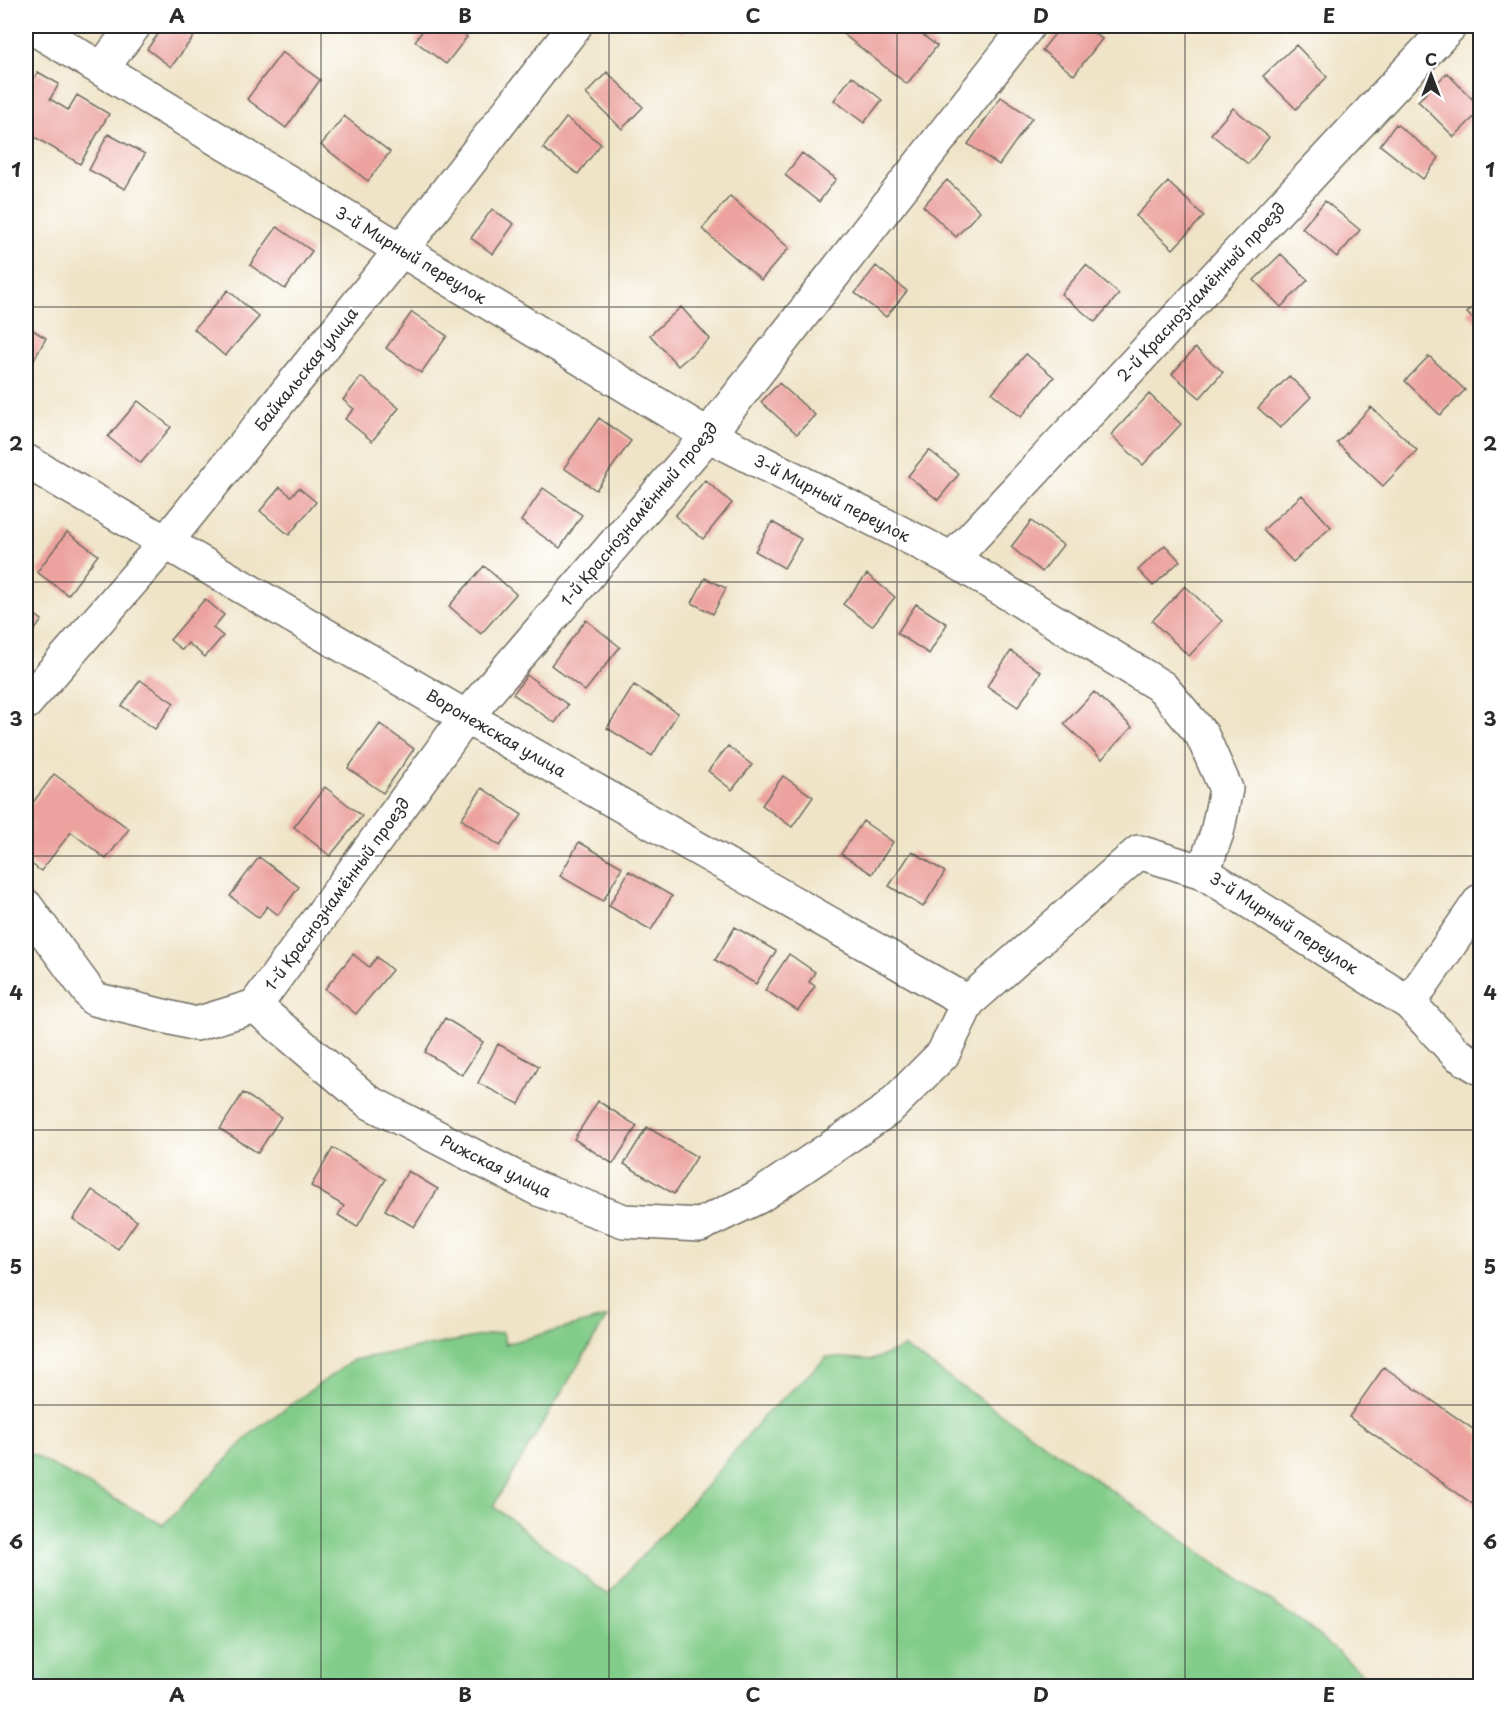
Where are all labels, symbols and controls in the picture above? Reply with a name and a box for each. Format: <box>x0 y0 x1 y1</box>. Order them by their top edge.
text: A <box>169 0 185 30</box>
text: B <box>458 0 472 30</box>
text: C <box>745 0 761 30</box>
text: D <box>1033 0 1049 30</box>
text: E <box>1323 0 1335 30</box>
north arrow <box>1401 45 1461 105</box>
text: С <box>1425 47 1437 71</box>
text: 1 <box>11 154 21 184</box>
text: 1 <box>1485 154 1495 184</box>
street label: 2-й Краснознамённый проезд <box>1110 196 1290 386</box>
street label: 3-й Мирный переулок <box>331 199 492 309</box>
street label: Байкальская улица <box>248 301 363 436</box>
street label: 1-й Краснознамённый проезд <box>554 416 723 611</box>
text: 2 <box>9 428 23 458</box>
text: 2 <box>1483 428 1497 458</box>
street label: 3-й Мирный переулок <box>750 447 915 547</box>
street label: Воронежская улица <box>422 682 571 782</box>
text: 3 <box>9 703 23 733</box>
text: 3 <box>1483 703 1497 733</box>
street label: 1-й Краснознамённый проезд <box>258 792 415 995</box>
street label: 3-й Мирный переулок <box>1206 865 1364 979</box>
text: 4 <box>9 977 23 1007</box>
text: 4 <box>1483 977 1497 1007</box>
street label: Рижская улица <box>437 1128 556 1202</box>
text: 5 <box>10 1251 22 1281</box>
text: 5 <box>1484 1251 1496 1281</box>
text: 6 <box>9 1526 23 1556</box>
text: 6 <box>1483 1526 1497 1556</box>
text: A <box>169 1679 185 1709</box>
text: B <box>458 1679 472 1709</box>
text: C <box>745 1679 761 1709</box>
text: D <box>1033 1679 1049 1709</box>
text: E <box>1323 1679 1335 1709</box>

